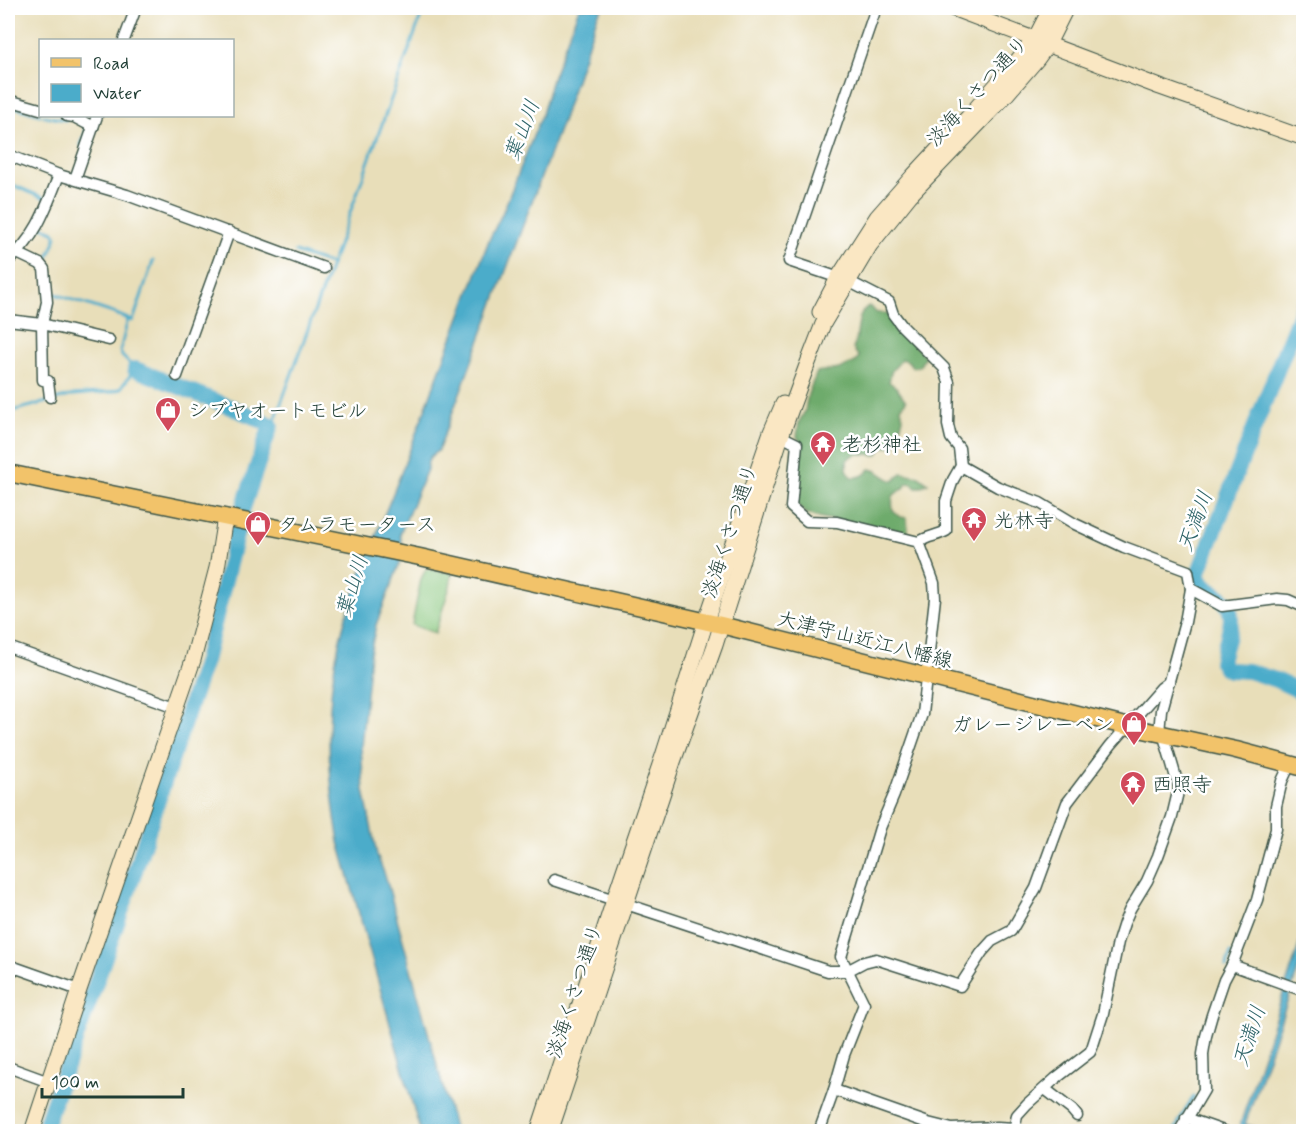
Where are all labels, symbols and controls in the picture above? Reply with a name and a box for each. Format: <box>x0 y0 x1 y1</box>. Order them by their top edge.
street label: 淡海くさつ通り <box>921 31 1035 153</box>
legend <box>39 39 234 117</box>
text: Road <box>93 52 129 76</box>
text: Water <box>93 82 142 106</box>
water label: 葉山川 <box>499 96 547 165</box>
shop icon: シブヤオートモビル <box>153 395 183 433</box>
place label: シブヤオートモビル <box>188 398 368 425</box>
temple icon: 老杉神社 <box>808 429 838 467</box>
place label: 老杉神社 <box>842 432 922 459</box>
street label: 淡海くさつ通り <box>696 461 765 602</box>
water label: 天満川 <box>1172 487 1220 556</box>
temple icon: 光林寺 <box>959 505 989 543</box>
place label: 光林寺 <box>994 508 1054 535</box>
shop icon: タムラモータース <box>243 509 273 547</box>
place label: タムラモータース <box>278 512 436 539</box>
water label: 葉山川 <box>330 552 376 621</box>
street label: 大津守山近江八幡線 <box>774 606 955 675</box>
shop icon: ガレージレーベン <box>1119 709 1149 747</box>
place label: ガレージレーベン <box>952 712 1114 739</box>
temple icon: 西照寺 <box>1118 769 1148 807</box>
place label: 西照寺 <box>1152 772 1212 799</box>
street label: 淡海くさつ通り <box>541 921 610 1062</box>
water label: 天満川 <box>1227 1002 1273 1071</box>
scale bar <box>42 1061 183 1099</box>
text: 100 m <box>51 1071 99 1095</box>

